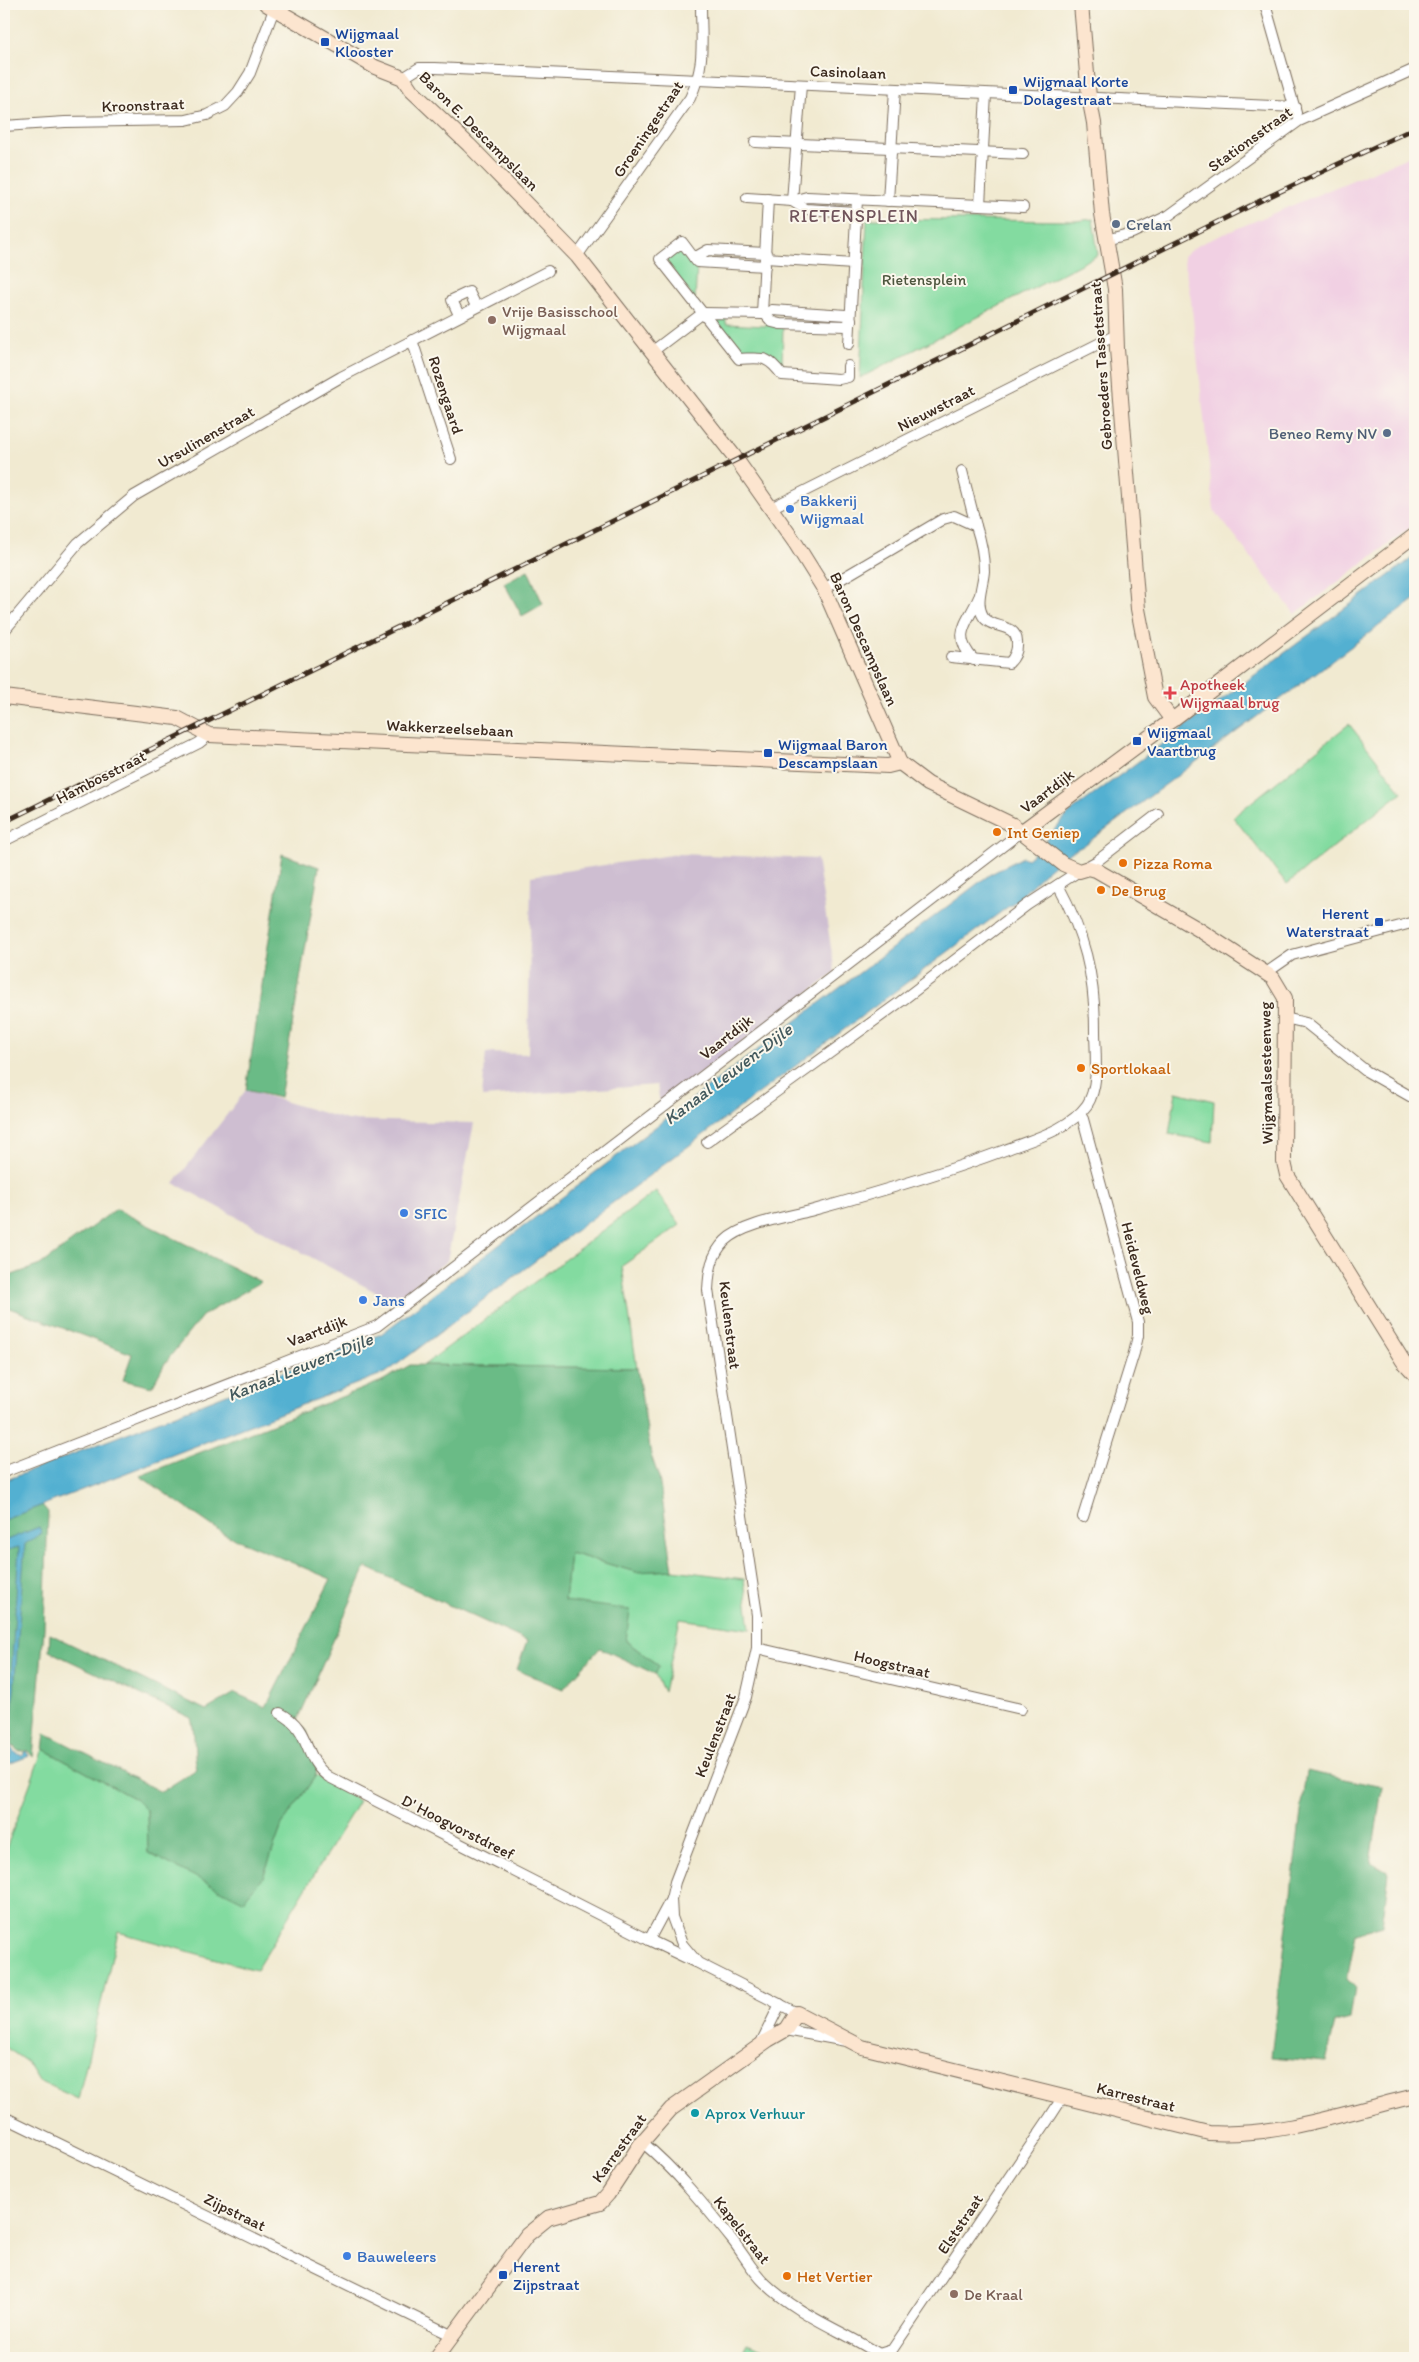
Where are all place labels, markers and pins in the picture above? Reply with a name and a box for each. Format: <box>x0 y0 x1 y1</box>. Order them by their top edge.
place label: Wijgmaal Klooster <box>335 24 400 61</box>
marker: Wijgmaal Klooster <box>319 36 331 48</box>
place label: Wijgmaal Korte Dolagestraat <box>1023 72 1129 109</box>
marker: Wijgmaal Korte Dolagestraat <box>1007 84 1019 96</box>
place label: Crelan <box>1126 215 1172 234</box>
marker: Crelan <box>1110 218 1122 230</box>
place label: Vrije Basisschool Wijgmaal <box>502 302 618 339</box>
marker: Vrije Basisschool Wijgmaal <box>486 314 498 326</box>
place label: Beneo Remy NV <box>1269 424 1378 443</box>
marker: Beneo Remy NV <box>1381 427 1393 439</box>
place label: Bakkerij Wijgmaal <box>800 491 865 528</box>
marker: Bakkerij Wijgmaal <box>784 503 796 515</box>
place label: Apotheek Wijgmaal brug <box>1180 675 1280 712</box>
marker: Apotheek Wijgmaal brug <box>1164 687 1176 699</box>
place label: Wijgmaal Vaartbrug <box>1147 723 1217 760</box>
place label: Wijgmaal Baron Descampslaan <box>778 735 888 772</box>
marker: Wijgmaal Vaartbrug <box>1131 735 1143 747</box>
marker: Wijgmaal Baron Descampslaan <box>762 747 774 759</box>
place label: Int Geniep <box>1007 823 1080 842</box>
marker: Int Geniep <box>991 826 1003 838</box>
place label: Pizza Roma <box>1133 854 1213 873</box>
marker: Pizza Roma <box>1117 857 1129 869</box>
place label: De Brug <box>1111 881 1167 900</box>
marker: De Brug <box>1095 884 1107 896</box>
place label: Herent Waterstraat <box>1286 904 1369 941</box>
marker: Herent Waterstraat <box>1373 916 1385 928</box>
place label: Sportlokaal <box>1091 1059 1171 1078</box>
marker: Sportlokaal <box>1075 1062 1087 1074</box>
place label: SFIC <box>414 1204 448 1223</box>
marker: SFIC <box>398 1207 410 1219</box>
place label: Jans <box>373 1291 405 1310</box>
marker: Jans <box>357 1294 369 1306</box>
place label: Aprox Verhuur <box>705 2104 806 2123</box>
marker: Aprox Verhuur <box>689 2107 701 2119</box>
place label: Bauweleers <box>357 2247 436 2266</box>
marker: Bauweleers <box>341 2250 353 2262</box>
place label: Herent Zijpstraat <box>513 2257 579 2294</box>
place label: Het Vertier <box>797 2267 873 2286</box>
marker: Herent Zijpstraat <box>497 2269 509 2281</box>
marker: Het Vertier <box>781 2270 793 2282</box>
place label: De Kraal <box>964 2285 1023 2304</box>
marker: De Kraal <box>948 2288 960 2300</box>

